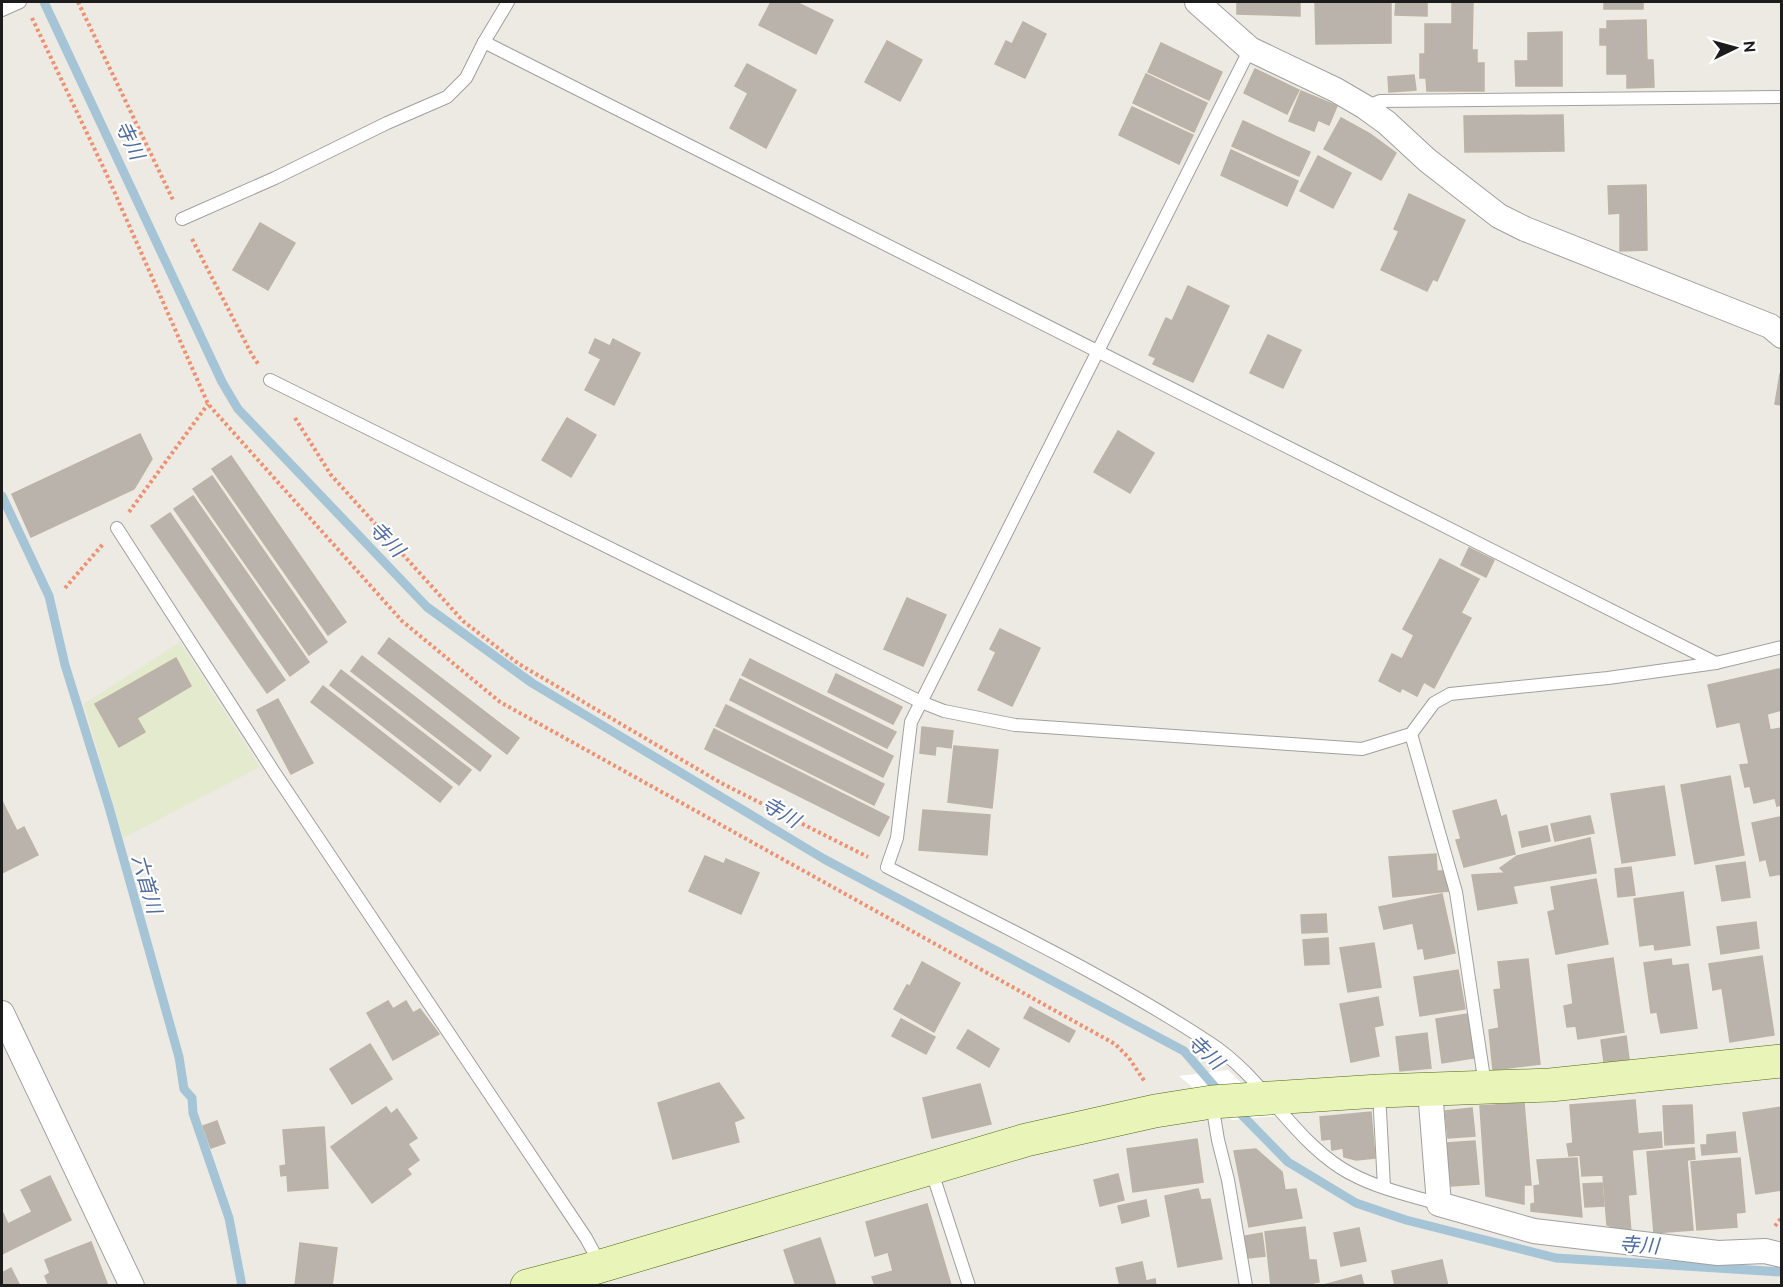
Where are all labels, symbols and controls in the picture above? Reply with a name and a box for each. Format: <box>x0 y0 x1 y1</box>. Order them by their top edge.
north arrow <box>1705 18 1765 78</box>
text: N <box>1740 40 1759 53</box>
water label: 寺川 <box>112 117 150 165</box>
water label: 寺川 <box>365 516 411 562</box>
water label: 寺川 <box>758 791 806 833</box>
water label: 六首川 <box>128 852 167 918</box>
water label: 寺川 <box>1184 1030 1230 1075</box>
water label: 寺川 <box>1618 1232 1662 1257</box>

